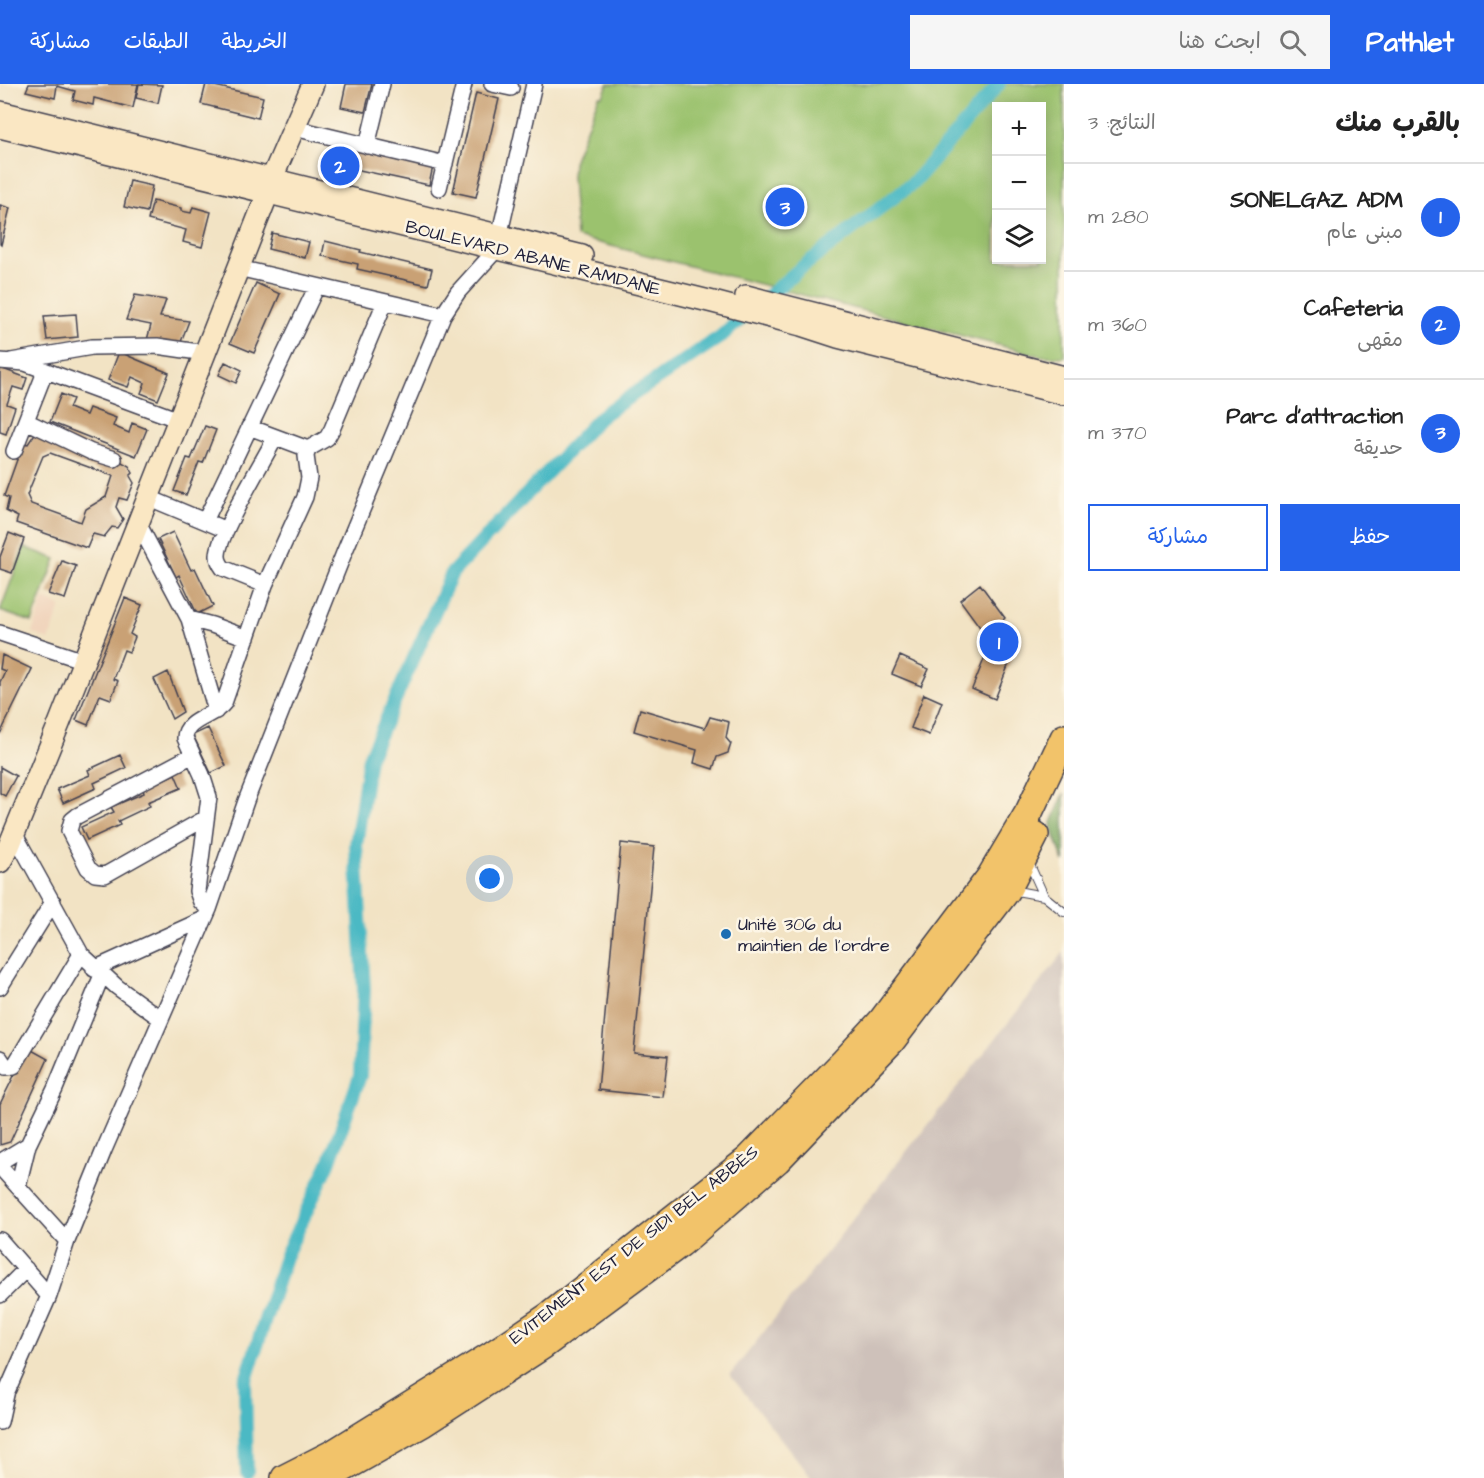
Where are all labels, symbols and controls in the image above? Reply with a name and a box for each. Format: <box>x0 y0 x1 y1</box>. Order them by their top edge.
search box <box>910 15 1330 69</box>
text: Pathlet <box>1366 23 1454 62</box>
text: ابحث هنا <box>1178 26 1261 57</box>
icon: search <box>1276 26 1309 59</box>
text: مشاركة <box>30 27 91 56</box>
text: الطبقات <box>124 27 189 56</box>
text: الخريطة <box>222 27 287 56</box>
map controls <box>992 102 1046 264</box>
button: + <box>992 102 1046 156</box>
text: بالقرب منك <box>1336 105 1460 141</box>
text: النتائج: 3 <box>1088 109 1156 137</box>
pin: 2 <box>320 144 360 188</box>
button: − <box>992 156 1046 210</box>
pin: 3 <box>766 184 804 230</box>
text: SONELGAZ ADM <box>1230 185 1403 216</box>
text: 280 m <box>1088 203 1149 231</box>
text: 1 <box>1439 203 1442 231</box>
button: layers <box>992 210 1046 264</box>
street label: BOULEVARD ABANE RAMDANE <box>403 214 663 302</box>
text: مبنى عام <box>1326 218 1403 246</box>
text: Cafeteria <box>1304 293 1403 324</box>
text: 360 m <box>1088 311 1147 339</box>
text: 2 <box>1435 311 1446 339</box>
text: مقهى <box>1357 326 1403 354</box>
text: Parc d'attraction <box>1226 401 1403 432</box>
text: 370 m <box>1088 419 1147 447</box>
text: 3 <box>1435 419 1446 447</box>
text: حديقة <box>1354 434 1403 462</box>
button: مشاركة <box>1088 504 1268 571</box>
button: حفظ <box>1280 504 1460 571</box>
pin: 1 <box>980 620 1018 664</box>
your location <box>475 864 504 893</box>
place label: Unité 306 du maintien de l'ordre <box>738 912 890 958</box>
marker: Unité 306 du maintien de l'ordre <box>719 927 733 941</box>
street label: EVITEMENT EST DE SIDI BEL ABBÈS <box>504 1140 764 1350</box>

